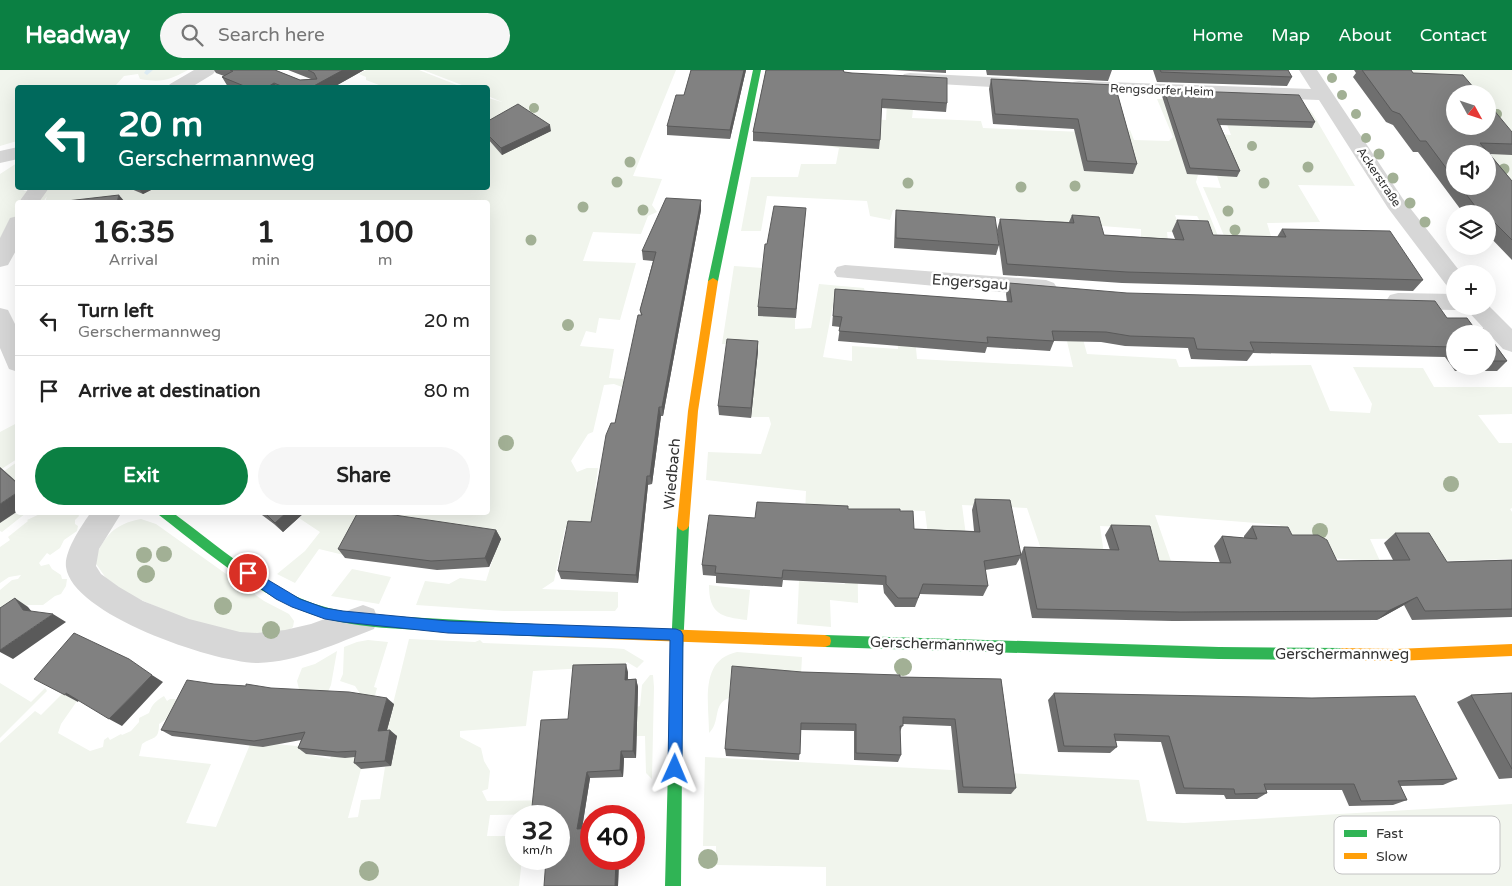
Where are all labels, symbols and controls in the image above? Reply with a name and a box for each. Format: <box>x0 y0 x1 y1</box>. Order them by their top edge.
search box <box>160 13 510 58</box>
text: Headway <box>25 21 130 50</box>
icon: search <box>178 21 206 49</box>
text: Search here <box>218 24 325 46</box>
text: Home <box>1192 24 1243 46</box>
text: Map <box>1271 24 1310 46</box>
text: About <box>1338 24 1392 46</box>
text: Contact <box>1420 24 1487 46</box>
street label: Rengsdorfer Heim <box>1110 81 1214 99</box>
north arrow <box>1446 85 1496 135</box>
map controls <box>1446 85 1496 375</box>
text: 20 m <box>118 104 203 146</box>
icon: left <box>35 105 100 170</box>
street label: Ackerstraße <box>1354 145 1404 210</box>
button: sound <box>1446 145 1496 195</box>
text: Gerschermannweg <box>118 146 315 172</box>
button: layers <box>1446 205 1496 255</box>
text: 16:35 <box>92 214 175 251</box>
text: 1 <box>256 214 275 251</box>
text: 100 <box>357 214 413 251</box>
text: Arrival <box>109 250 158 270</box>
text: min <box>252 250 280 270</box>
text: m <box>378 250 392 270</box>
button: + <box>1446 265 1496 315</box>
street label: Engersgau <box>931 270 1009 294</box>
text: Turn left <box>78 300 154 322</box>
icon: left <box>35 307 63 335</box>
text: 20 m <box>424 310 470 332</box>
text: Gerschermannweg <box>78 322 221 342</box>
button: − <box>1446 325 1496 375</box>
icon: arrive <box>35 377 63 405</box>
text: Arrive at destination <box>78 380 261 402</box>
text: 80 m <box>424 380 470 402</box>
street label: Wiedbach <box>660 437 684 511</box>
button: Exit <box>35 447 248 505</box>
button: Share <box>258 447 470 505</box>
pin <box>227 552 269 594</box>
icon: arrive <box>234 559 262 587</box>
street label: Gerschermannweg <box>870 633 1004 655</box>
street label: Gerschermannweg <box>1275 645 1409 663</box>
position arrow <box>648 742 700 794</box>
speed limit sign: 40 <box>580 805 645 870</box>
text: 32 <box>522 816 553 846</box>
legend <box>1334 816 1500 874</box>
text: Fast <box>1376 825 1404 842</box>
text: km/h <box>522 843 553 857</box>
text: Slow <box>1376 848 1408 865</box>

